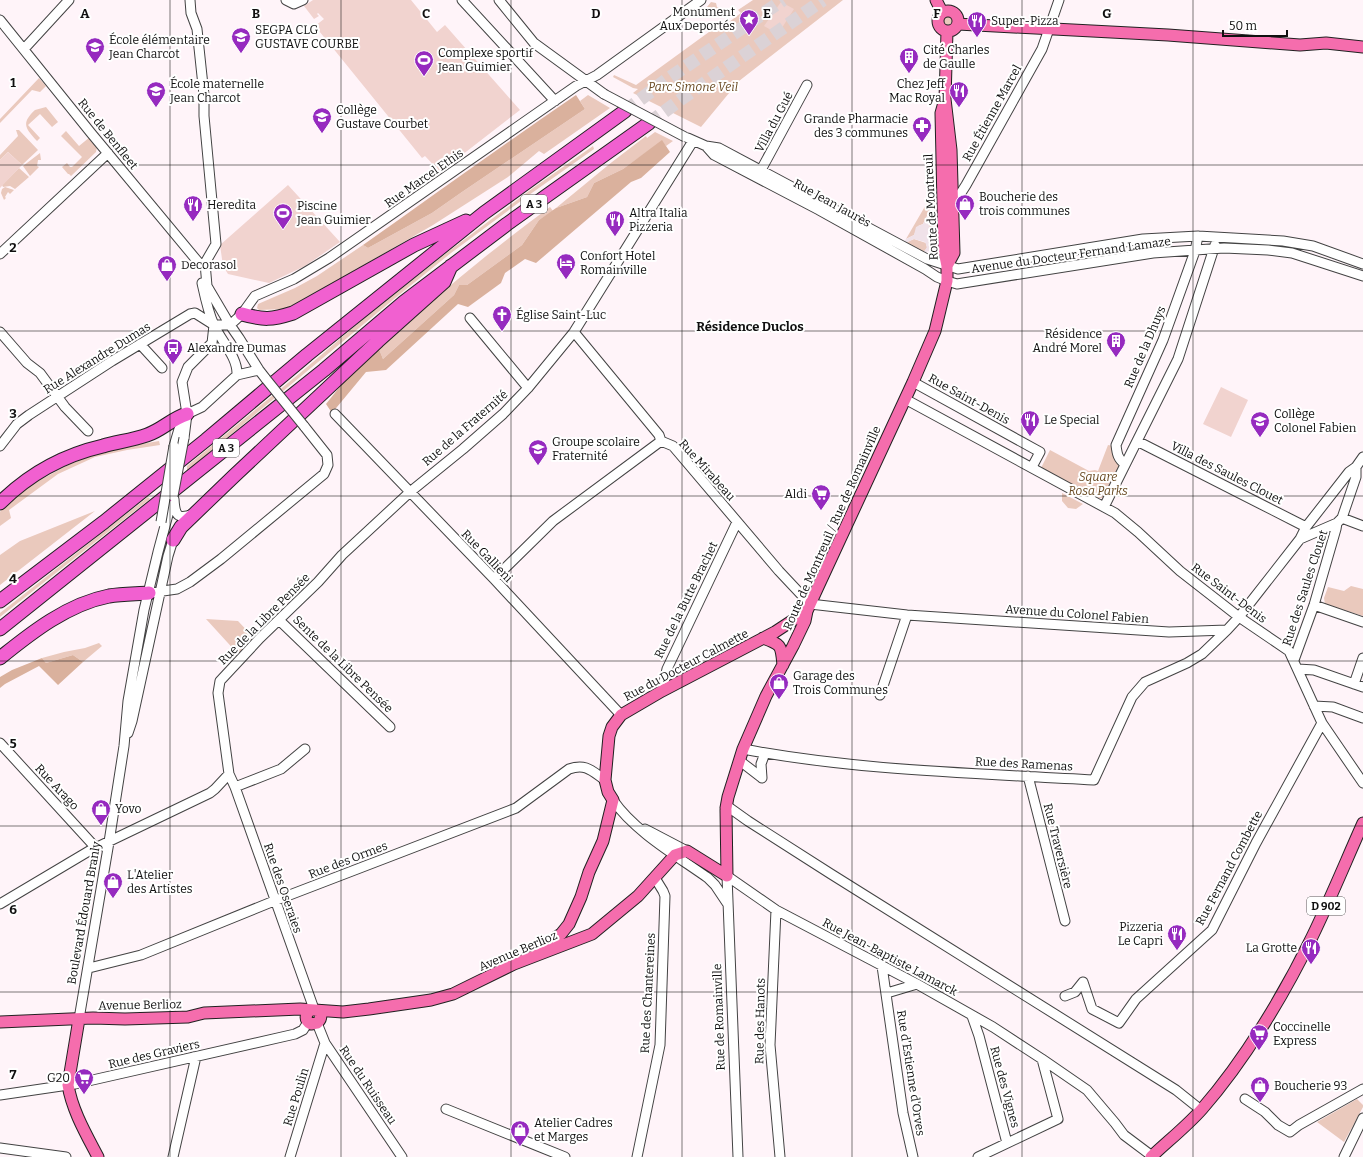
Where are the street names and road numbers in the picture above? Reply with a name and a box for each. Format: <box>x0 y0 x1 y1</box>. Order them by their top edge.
street label: Rue Étienne Marcel <box>959 61 1025 164</box>
street label: Villa du Gué <box>752 89 796 155</box>
street label: Rue de Benfleet <box>75 96 141 173</box>
street label: Rue Marcel Ethis <box>382 145 466 210</box>
street label: Route de Montreuil <box>921 153 941 261</box>
street label: Rue Jean Jaurès <box>791 176 873 230</box>
road number: A 3 <box>521 195 547 213</box>
street label: Avenue du Docteur Fernand Lamaze <box>970 234 1172 276</box>
street label: Rue de la Dhuys <box>1121 304 1169 390</box>
street label: Rue Alexandre Dumas <box>41 319 153 397</box>
street label: Rue Saint-Denis <box>926 371 1012 427</box>
street label: Rue de la Fraternité <box>420 387 510 469</box>
street label: Route de Montreuil / Rue de Romainville <box>780 424 884 632</box>
street label: Rue Mirabeau <box>676 437 738 504</box>
road number: A 3 <box>213 439 239 457</box>
street label: Villa des Saules Clouet <box>1169 439 1286 508</box>
street label: Rue Gallieni <box>458 527 516 585</box>
street label: Rue des Saules Clouet <box>1280 528 1331 648</box>
street label: Rue de la Butte Brachet <box>652 539 721 661</box>
street label: Rue Saint-Denis <box>1189 560 1270 626</box>
street label: Rue de la Libre Pensée <box>215 570 313 668</box>
street label: Avenue du Colonel Fabien <box>1005 602 1150 626</box>
street label: Sente de la Libre Pensée <box>290 613 396 715</box>
street label: Rue du Docteur Calmette <box>621 626 751 704</box>
street label: Rue des Ramenas <box>975 754 1074 774</box>
street label: Rue Arago <box>32 761 82 813</box>
street label: Rue Traversière <box>1041 802 1075 890</box>
street label: Rue Fernand Combette <box>1193 808 1265 928</box>
street label: Rue des Ormes <box>306 838 390 882</box>
street label: Boulevard Édouard Branly <box>64 840 104 986</box>
street label: Rue des Oseraies <box>261 841 305 935</box>
road number: D 902 <box>1307 897 1345 915</box>
street label: Rue Jean-Baptiste Lamarck <box>820 915 960 999</box>
street label: Avenue Berlioz <box>477 928 559 974</box>
street label: Rue des Chantereines <box>638 932 658 1054</box>
street label: Rue de Romainville <box>710 963 728 1071</box>
street label: Rue des Hanots <box>752 977 768 1064</box>
street label: Avenue Berlioz <box>98 997 182 1013</box>
street label: Rue d'Estienne d'Orves <box>894 1009 928 1137</box>
street label: Rue des Graviers <box>107 1037 201 1071</box>
street label: Rue du Ruisseau <box>337 1043 400 1127</box>
street label: Rue des Vignes <box>987 1045 1023 1129</box>
street label: Rue Poulin <box>281 1066 312 1128</box>

